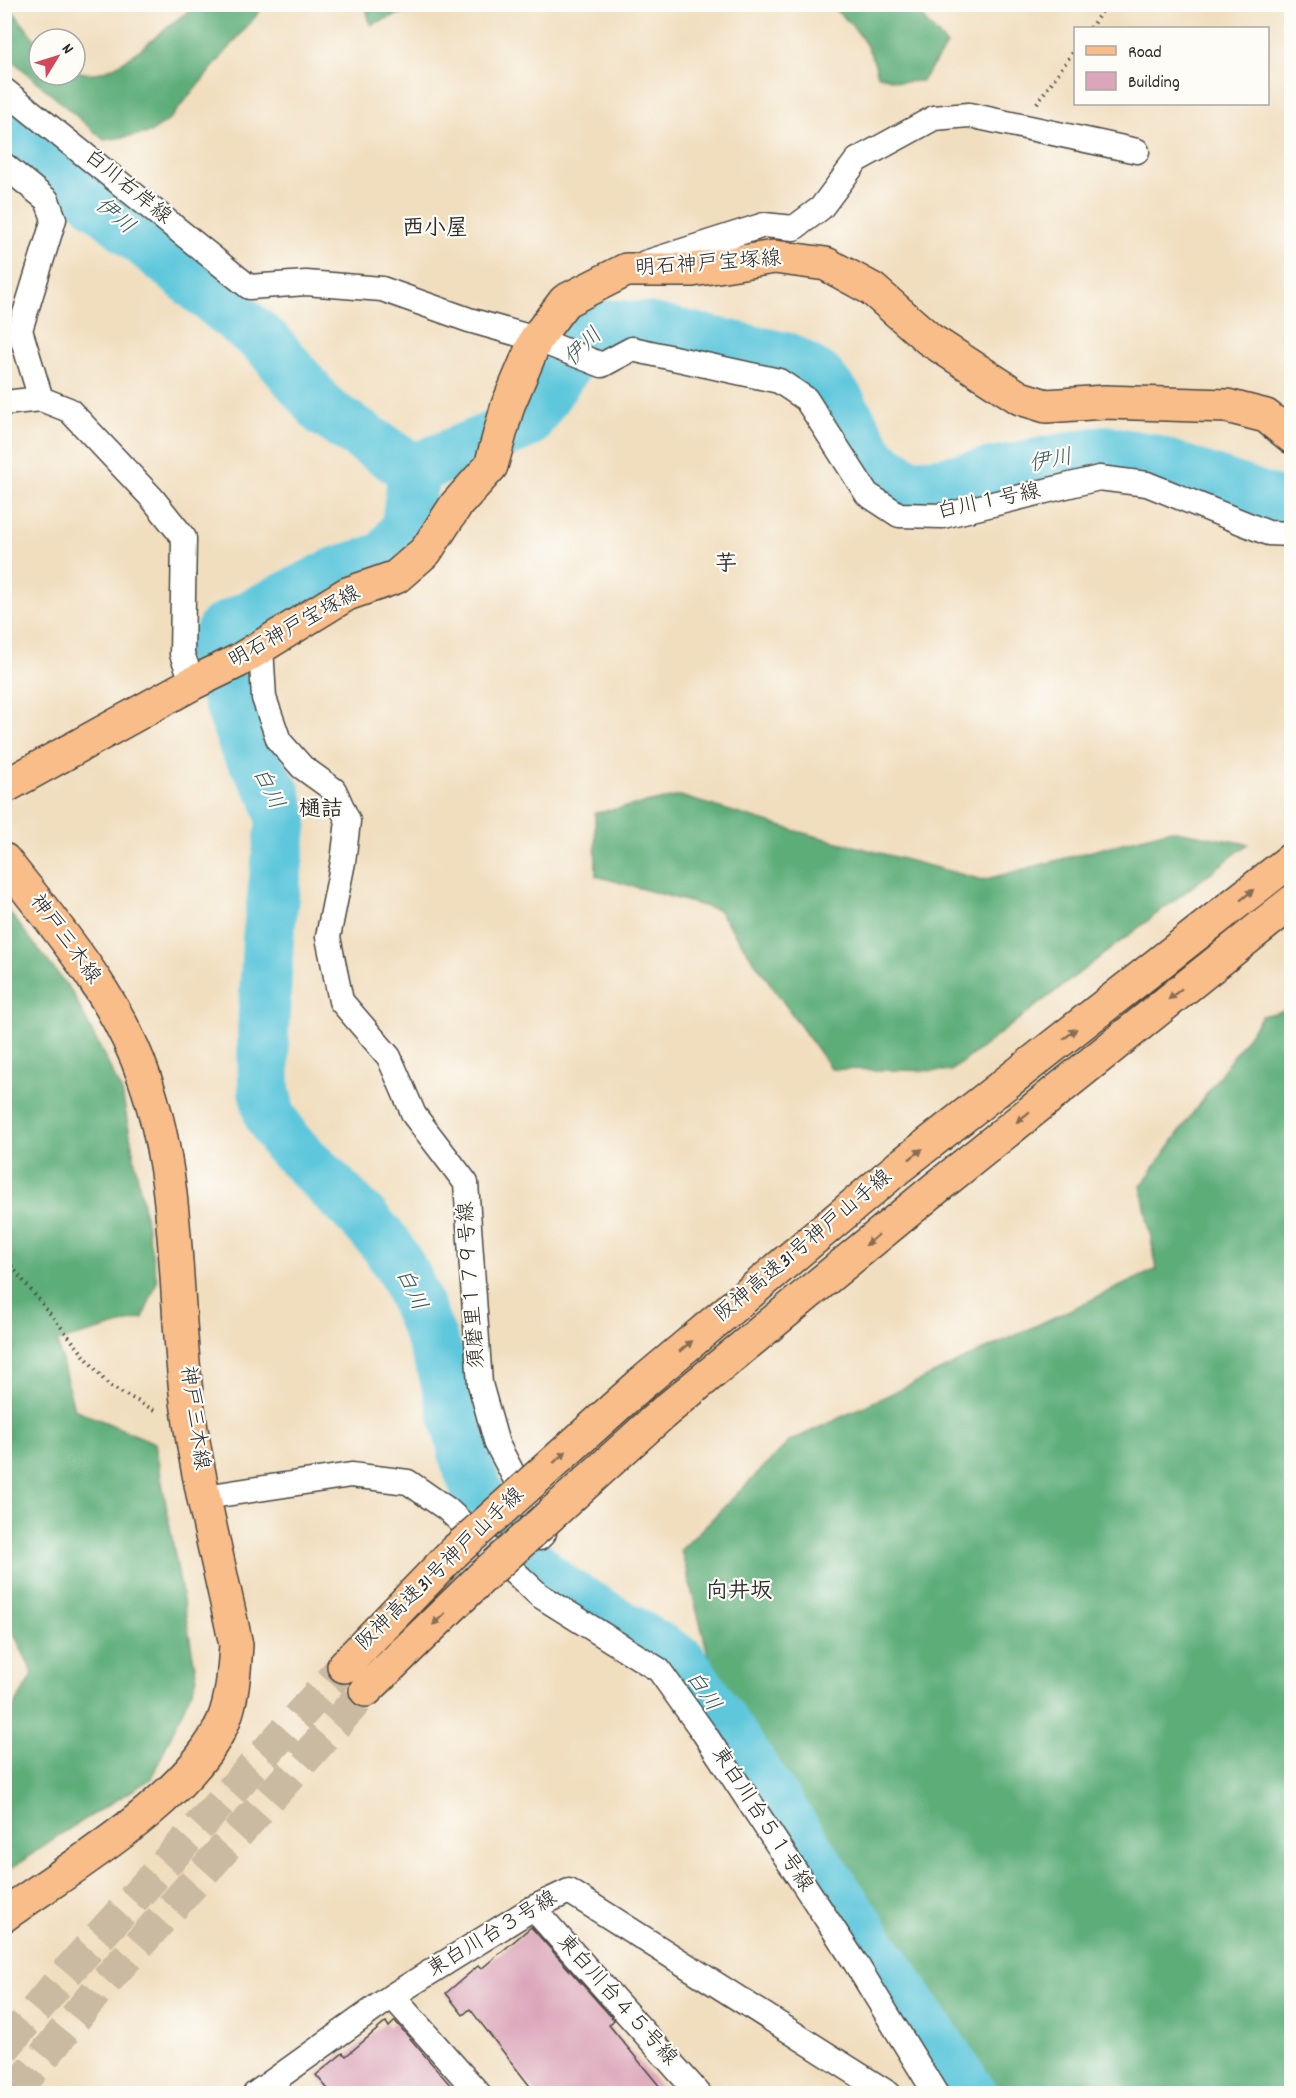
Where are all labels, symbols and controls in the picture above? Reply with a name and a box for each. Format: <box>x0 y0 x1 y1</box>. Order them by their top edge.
north arrow <box>27 27 87 87</box>
legend <box>1074 27 1269 105</box>
text: N <box>55 39 78 60</box>
text: Road <box>1128 41 1162 66</box>
text: Building <box>1128 71 1180 96</box>
street label: 白川右岸線 <box>77 143 177 233</box>
water label: 伊川 <box>87 191 141 243</box>
district label: 西小屋 <box>402 214 468 245</box>
street label: 明石神戸宝塚線 <box>634 245 782 285</box>
water label: 伊川 <box>557 321 611 375</box>
water label: 伊川 <box>1026 443 1076 481</box>
street label: 白川１号線 <box>935 477 1043 529</box>
district label: 芋 <box>715 550 737 581</box>
street label: 明石神戸宝塚線 <box>223 579 367 677</box>
water label: 白川 <box>243 762 291 816</box>
district label: 樋詰 <box>299 795 343 826</box>
one-way arrow <box>1239 888 1255 901</box>
street label: 神戸三木線 <box>21 889 107 991</box>
one-way arrow <box>1167 988 1183 1001</box>
one-way arrow <box>1061 1028 1077 1040</box>
one-way arrow <box>1015 1110 1031 1123</box>
one-way arrow <box>908 1148 924 1161</box>
street label: 阪神高速31号神戸山手線 <box>709 1164 899 1330</box>
street label: 須磨里１７９号線 <box>452 1200 494 1370</box>
one-way arrow <box>865 1233 880 1246</box>
water label: 白川 <box>387 1264 433 1316</box>
one-way arrow <box>678 1340 694 1353</box>
street label: 神戸三木線 <box>171 1364 215 1472</box>
one-way arrow <box>552 1450 567 1464</box>
street label: 阪神高速31号神戸山手線 <box>350 1481 532 1659</box>
district label: 向井坂 <box>706 1577 772 1608</box>
one-way arrow <box>432 1612 447 1626</box>
water label: 白川 <box>677 1665 727 1719</box>
street label: 東白川台５１号線 <box>703 1741 819 1899</box>
street label: 東白川台３号線 <box>422 1884 564 1986</box>
street label: 東白川台４５号線 <box>549 1929 683 2073</box>

